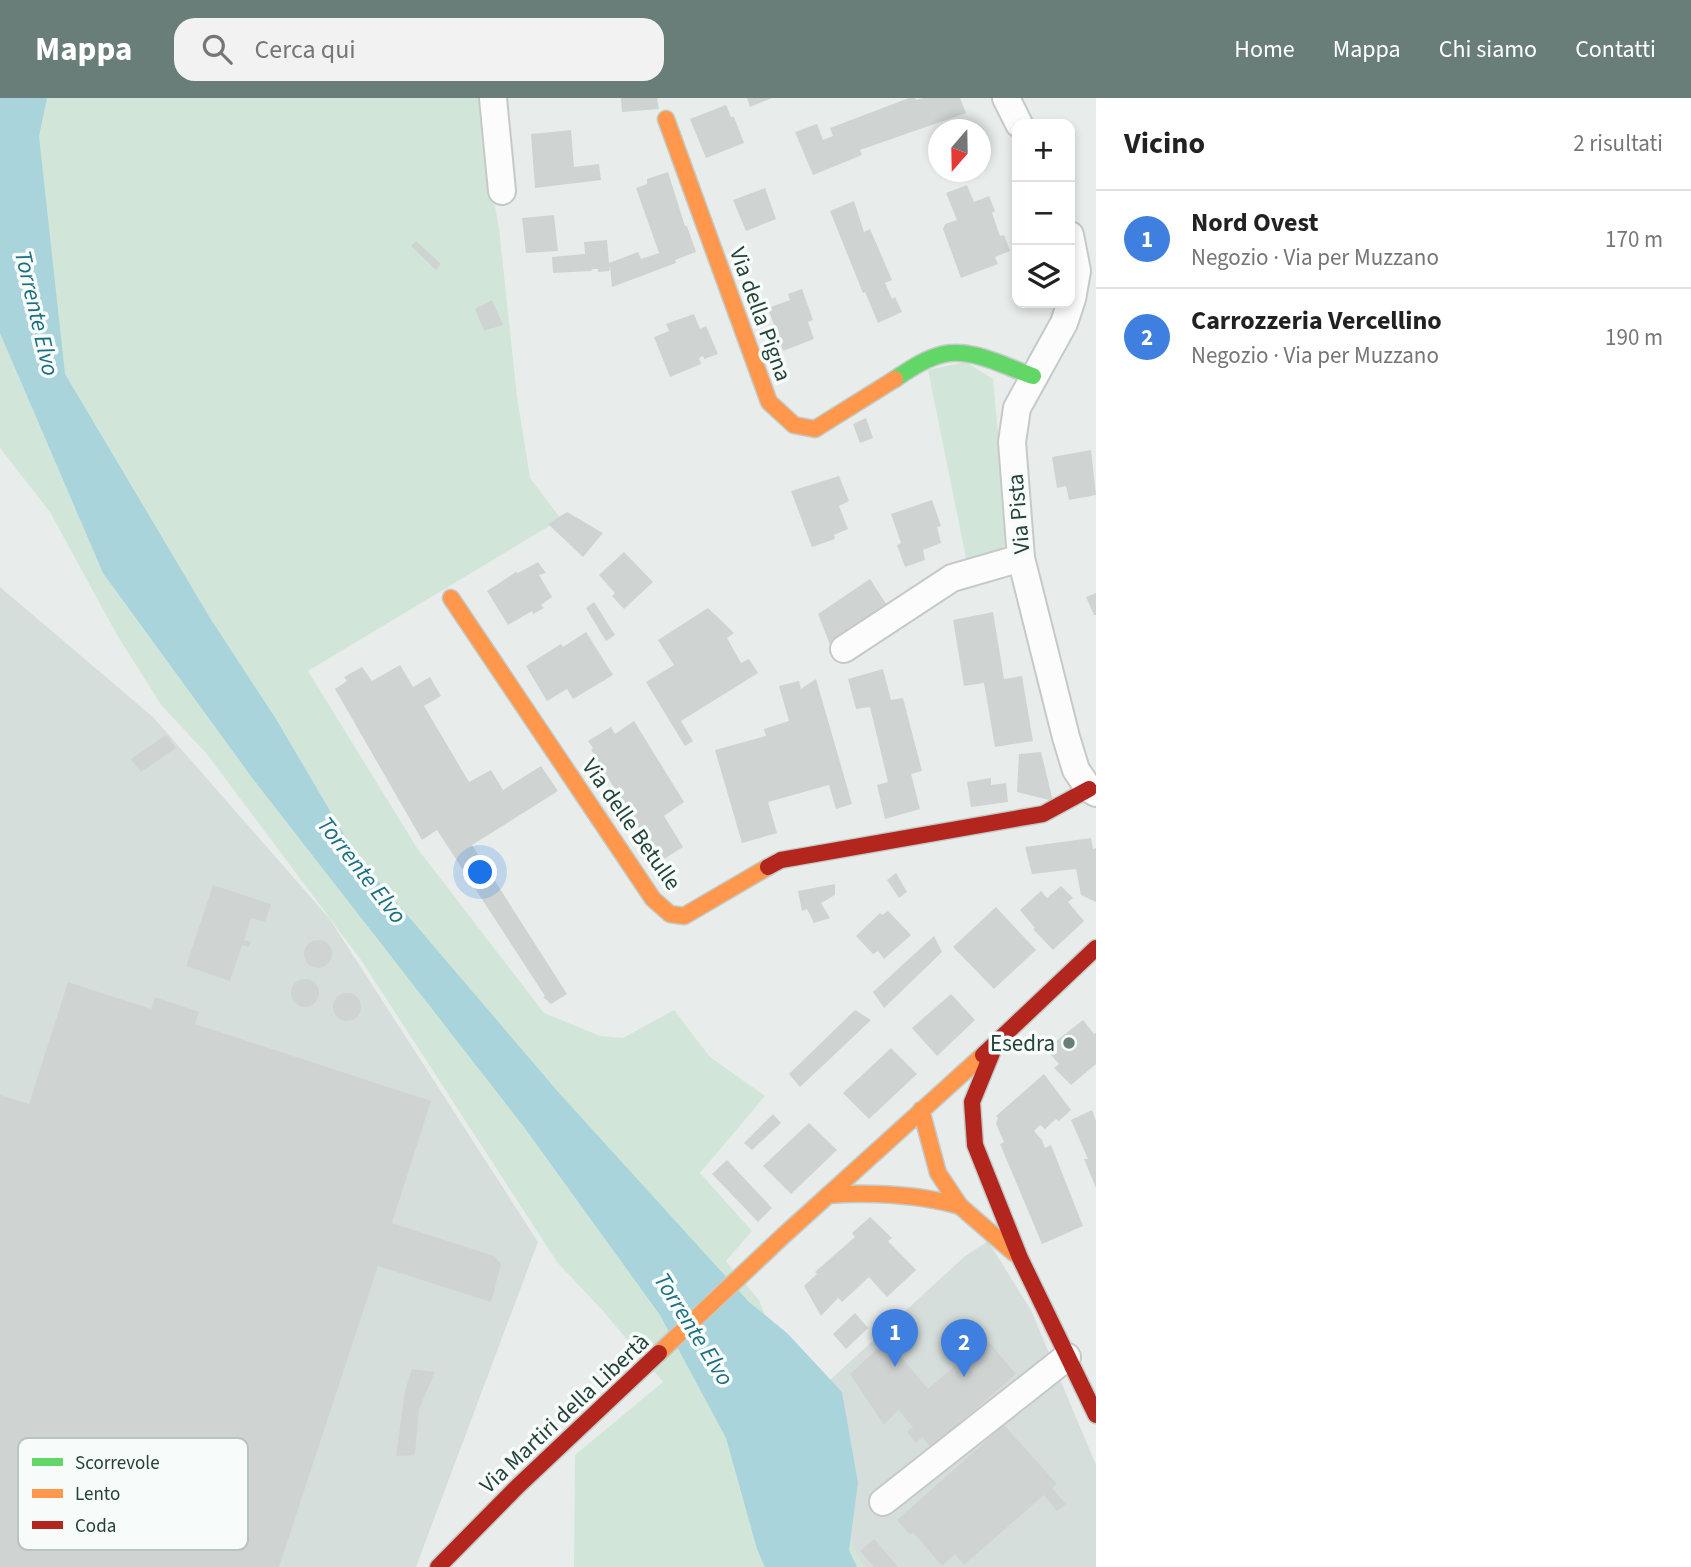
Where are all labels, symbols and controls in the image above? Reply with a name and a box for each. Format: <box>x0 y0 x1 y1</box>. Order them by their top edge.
search box <box>174 18 664 81</box>
text: Mappa <box>35 26 132 73</box>
icon: search <box>198 30 236 68</box>
text: Cerca qui <box>254 31 356 68</box>
text: Home <box>1234 32 1295 67</box>
text: Mappa <box>1333 32 1401 67</box>
text: Chi siamo <box>1439 32 1537 67</box>
text: Contatti <box>1575 32 1656 67</box>
north arrow <box>928 119 991 182</box>
map controls <box>1012 119 1075 308</box>
button: + <box>1012 119 1075 182</box>
text: Vicino <box>1124 122 1205 165</box>
text: 2 risultati <box>1573 127 1663 160</box>
button: − <box>1012 182 1075 245</box>
text: Nord Ovest <box>1191 204 1319 241</box>
text: 1 <box>1141 223 1153 256</box>
text: 170 m <box>1605 223 1663 256</box>
text: Negozio · Via per Muzzano <box>1191 241 1439 274</box>
street label: Via della Pigna <box>721 243 800 386</box>
button: layers <box>1012 245 1075 308</box>
water label: Torrente Elvo <box>5 247 68 379</box>
text: Carrozzeria Vercellino <box>1191 302 1442 339</box>
text: 2 <box>1141 321 1153 354</box>
text: 190 m <box>1605 321 1663 354</box>
text: Negozio · Via per Muzzano <box>1191 339 1439 372</box>
street label: Via Pista <box>999 472 1038 555</box>
street label: Via delle Betulle <box>574 752 689 897</box>
water label: Torrente Elvo <box>308 809 415 931</box>
your location <box>463 855 497 889</box>
place label: Esedra <box>990 1027 1055 1060</box>
marker: Esedra <box>1061 1035 1077 1051</box>
water label: Torrente Elvo <box>645 1266 742 1393</box>
pin: 1 <box>872 1309 918 1367</box>
pin: 2 <box>941 1319 987 1377</box>
street label: Via Martiri della Libertà <box>472 1326 657 1501</box>
legend <box>18 1438 248 1550</box>
text: Scorrevole <box>75 1450 160 1477</box>
text: Lento <box>75 1481 120 1508</box>
text: Coda <box>75 1513 116 1540</box>

